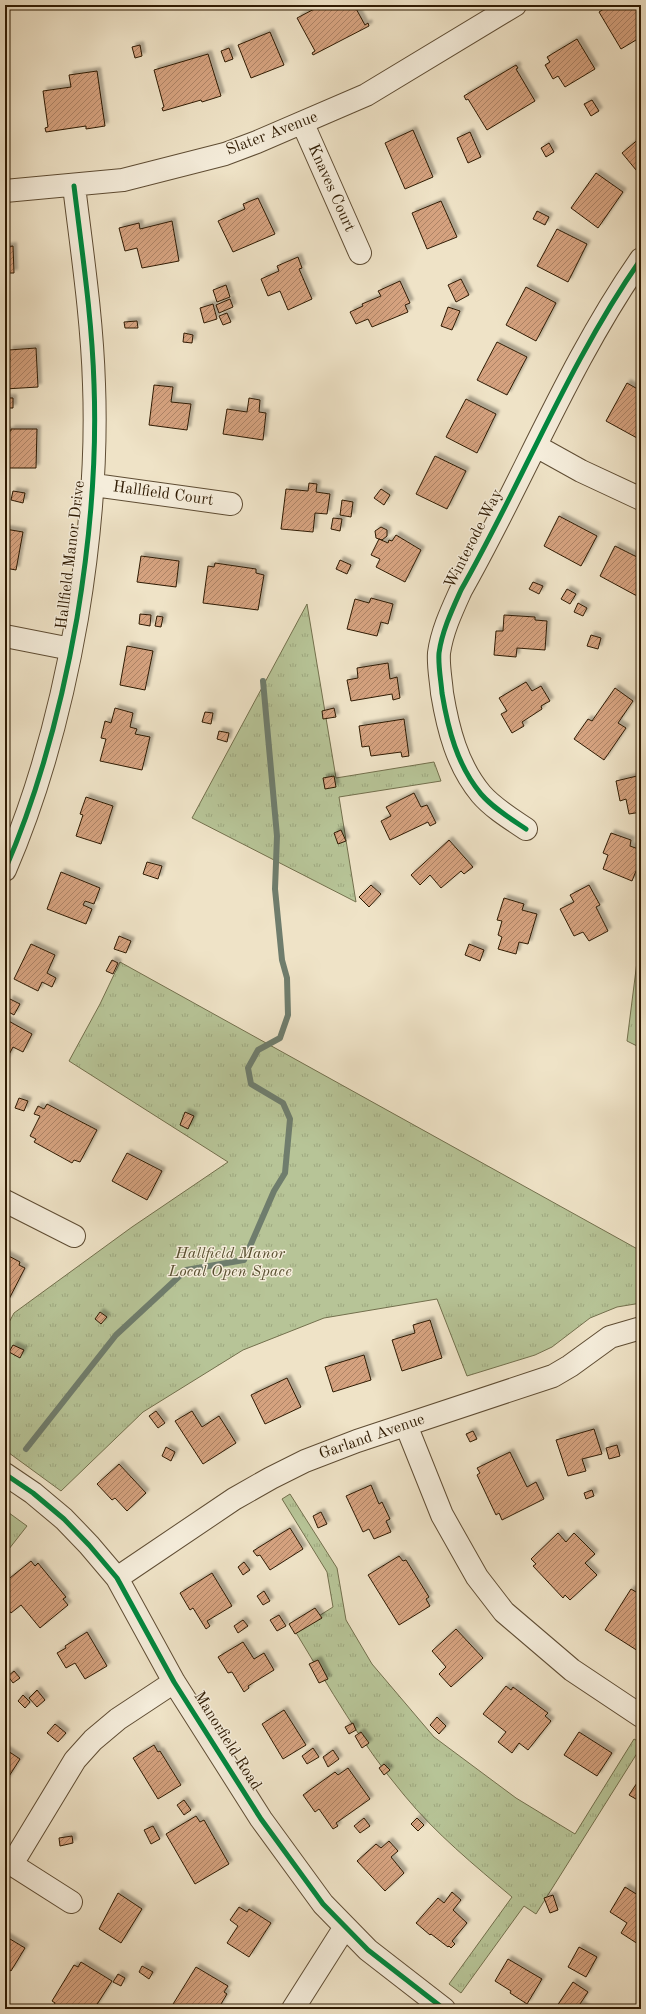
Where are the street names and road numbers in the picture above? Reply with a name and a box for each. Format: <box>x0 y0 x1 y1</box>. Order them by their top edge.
street label: Slater Avenue <box>224 109 320 159</box>
street label: Knaves Court <box>305 142 358 235</box>
street label: Hallfield Court <box>112 479 215 509</box>
street label: Hallfield Manor Drive <box>54 480 88 630</box>
street label: Winterode Way <box>442 486 506 591</box>
street label: Garland Avenue <box>317 1411 427 1463</box>
street label: Manorfield Road <box>190 1689 264 1793</box>

